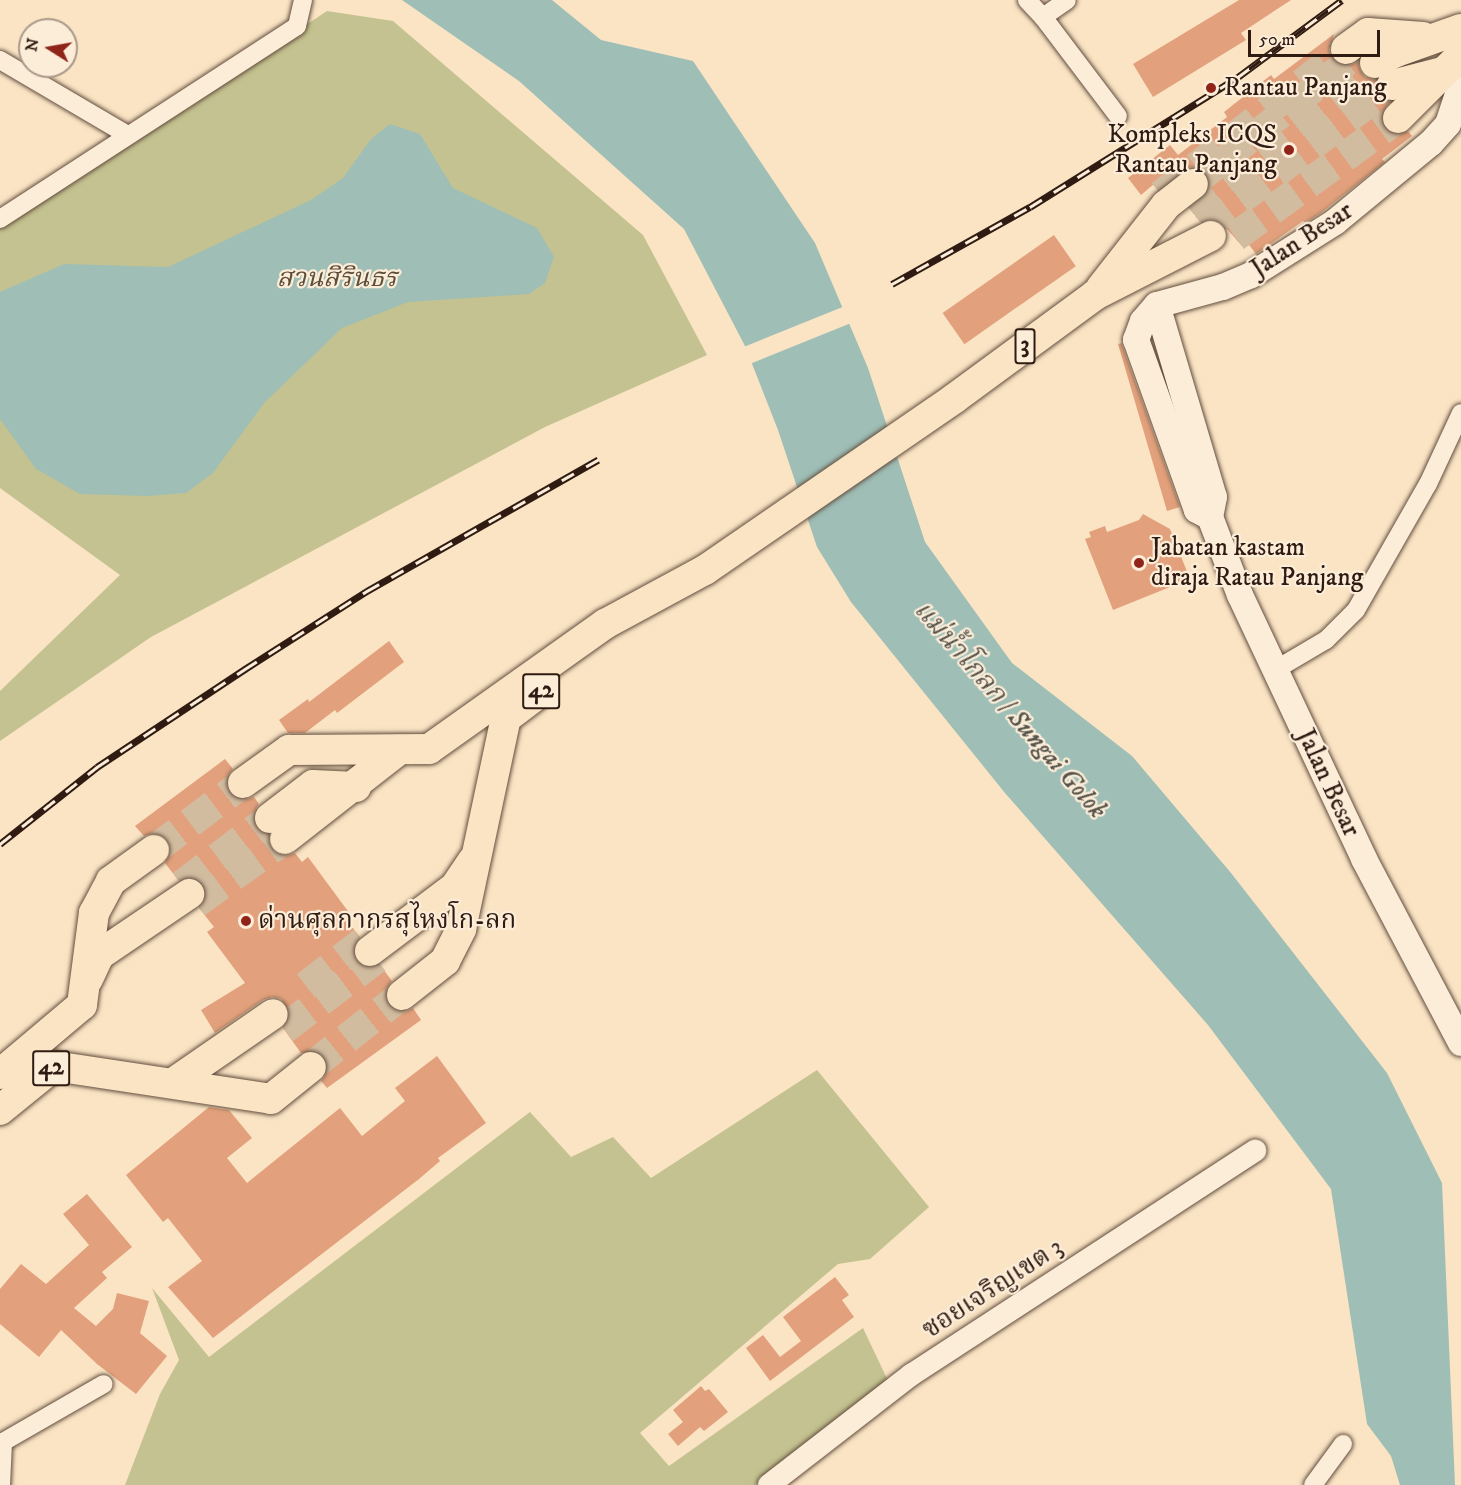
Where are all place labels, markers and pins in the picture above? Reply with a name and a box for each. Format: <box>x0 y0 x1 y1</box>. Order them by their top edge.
place label: Rantau Panjang <box>1224 72 1387 104</box>
marker: Rantau Panjang <box>1202 79 1220 97</box>
place label: Kompleks ICQS Rantau Panjang <box>1108 119 1277 180</box>
marker: Kompleks ICQS Rantau Panjang <box>1282 143 1296 157</box>
place label: Jabatan kastam diraja Ratau Panjang <box>1151 532 1363 594</box>
marker: Jabatan kastam diraja Ratau Panjang <box>1132 556 1146 570</box>
place label: ด่านศุลกากรสุไหงโก-ลก <box>258 905 516 937</box>
marker: ด่านศุลกากรสุไหงโก-ลก <box>239 914 253 928</box>

